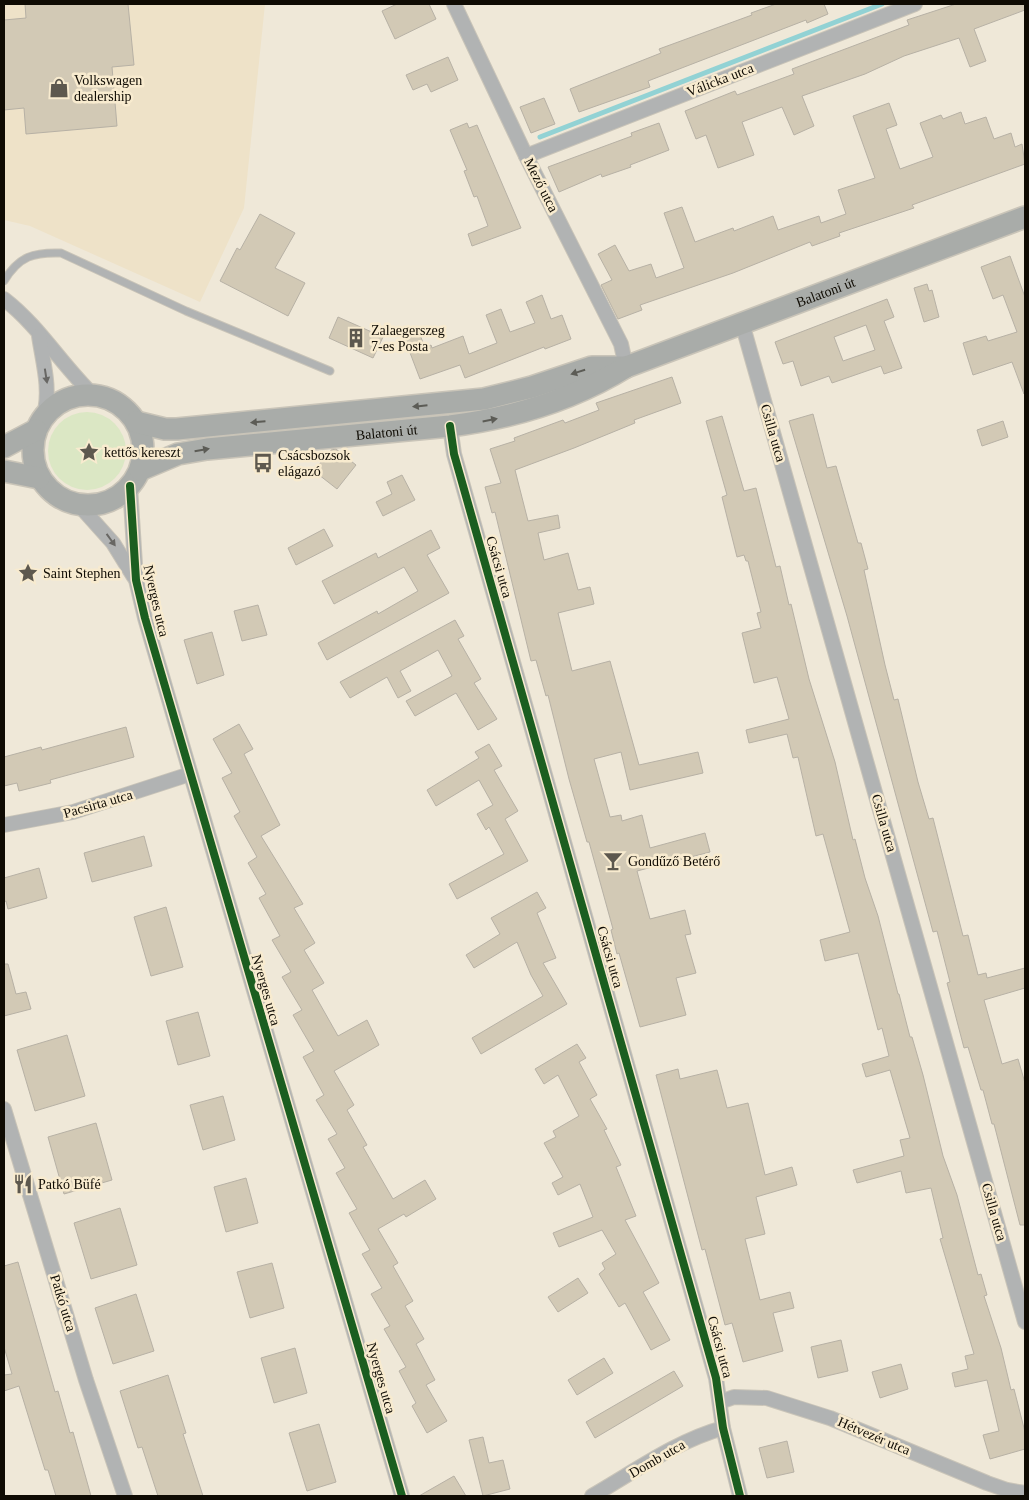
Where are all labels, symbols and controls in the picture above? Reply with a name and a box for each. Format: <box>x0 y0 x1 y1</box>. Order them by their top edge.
street label: Válicka utca <box>684 60 756 100</box>
place label: Volkswagen dealership <box>74 73 142 104</box>
shop icon: Volkswagen dealership <box>48 77 70 99</box>
street label: Mező utca <box>521 155 561 215</box>
street label: Balatoni út <box>794 274 857 310</box>
place label: Zalaegerszeg 7-es Posta <box>371 323 445 354</box>
building icon: Zalaegerszeg 7-es Posta <box>345 327 367 349</box>
one-way arrow <box>42 368 50 384</box>
one-way arrow <box>570 368 585 376</box>
one-way arrow <box>411 402 427 410</box>
street label: Csilla utca <box>758 402 789 464</box>
one-way arrow <box>483 416 499 424</box>
one-way arrow <box>250 418 266 426</box>
street label: Balatoni út <box>355 422 418 442</box>
place icon: kettős kereszt <box>78 441 100 463</box>
place label: kettős kereszt <box>104 445 181 460</box>
one-way arrow <box>195 445 211 453</box>
place label: Csácsbozsok elágazó <box>278 448 350 479</box>
bus stop icon: Csácsbozsok elágazó <box>252 452 274 474</box>
one-way arrow <box>105 533 116 546</box>
street label: Csácsi utca <box>483 534 515 600</box>
place icon: Saint Stephen <box>17 562 39 584</box>
street label: Nyerges utca <box>140 564 172 639</box>
place label: Saint Stephen <box>43 566 120 581</box>
street label: Pacsirta utca <box>62 787 135 821</box>
street label: Csilla utca <box>869 792 900 854</box>
bar icon: Gondűző Betérő <box>602 850 624 872</box>
place label: Gondűző Betérő <box>628 854 720 869</box>
street label: Csácsi utca <box>594 924 626 990</box>
street label: Nyerges utca <box>249 953 284 1028</box>
restaurant icon: Patkó Büfé <box>12 1173 34 1195</box>
place label: Patkó Büfé <box>38 1177 101 1192</box>
street label: Csilla utca <box>979 1181 1010 1243</box>
street label: Patkó utca <box>47 1273 79 1334</box>
street label: Csácsi utca <box>705 1314 736 1380</box>
street label: Nyerges utca <box>364 1341 399 1416</box>
street label: Hétvezér utca <box>835 1414 913 1458</box>
street label: Domb utca <box>626 1437 688 1481</box>

